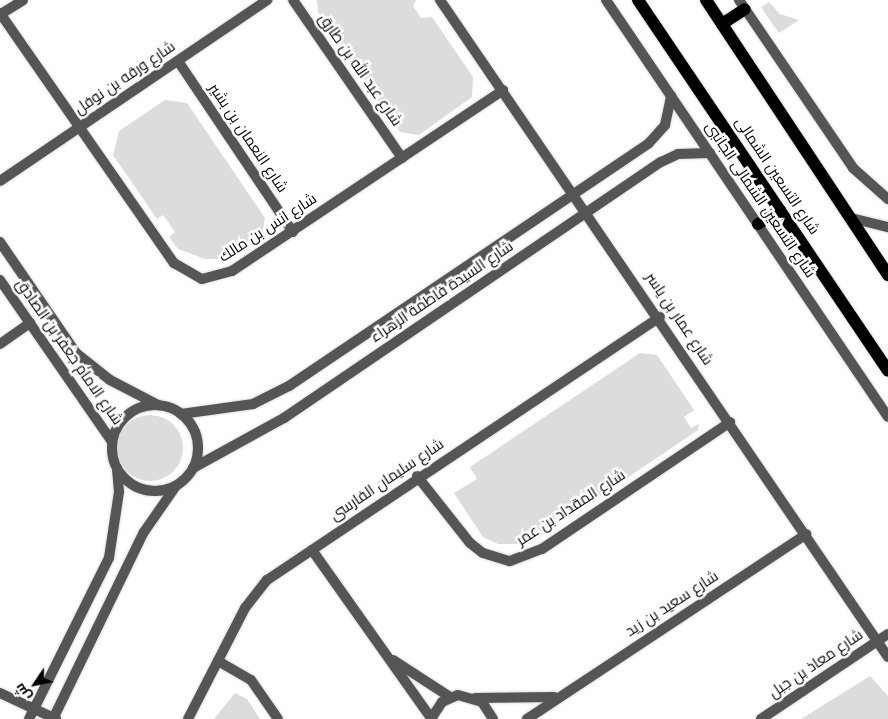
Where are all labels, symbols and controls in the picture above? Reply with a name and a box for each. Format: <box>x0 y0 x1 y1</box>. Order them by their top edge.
street label: شارع عبد الله بن طارق <box>314 10 406 130</box>
street label: شارع ورقه بن نوفل <box>71 38 179 118</box>
street label: شارع النعمان بن بشير <box>205 80 291 196</box>
street label: شارع التسعين الشمالى <box>731 114 823 238</box>
street label: شارع التسعين الشمالى الجانبى <box>701 119 819 281</box>
street label: شارع انس بن مالك <box>216 190 320 266</box>
street label: شارع السيدة فاطمة الزهراء <box>367 238 517 346</box>
street label: شارع عمار بن ياسر <box>641 269 717 369</box>
street label: شارع الامام جعفر بن الصادق <box>12 276 126 428</box>
street label: شارع سليمان الفارسى <box>327 435 447 525</box>
street label: شارع المقداد بن عمر <box>513 466 629 550</box>
street label: شارع سعيد بن زيد <box>622 567 722 641</box>
street label: شارع معاذ بن جبل <box>766 626 866 702</box>
north arrow <box>10 659 60 709</box>
text: ش <box>10 680 35 705</box>

